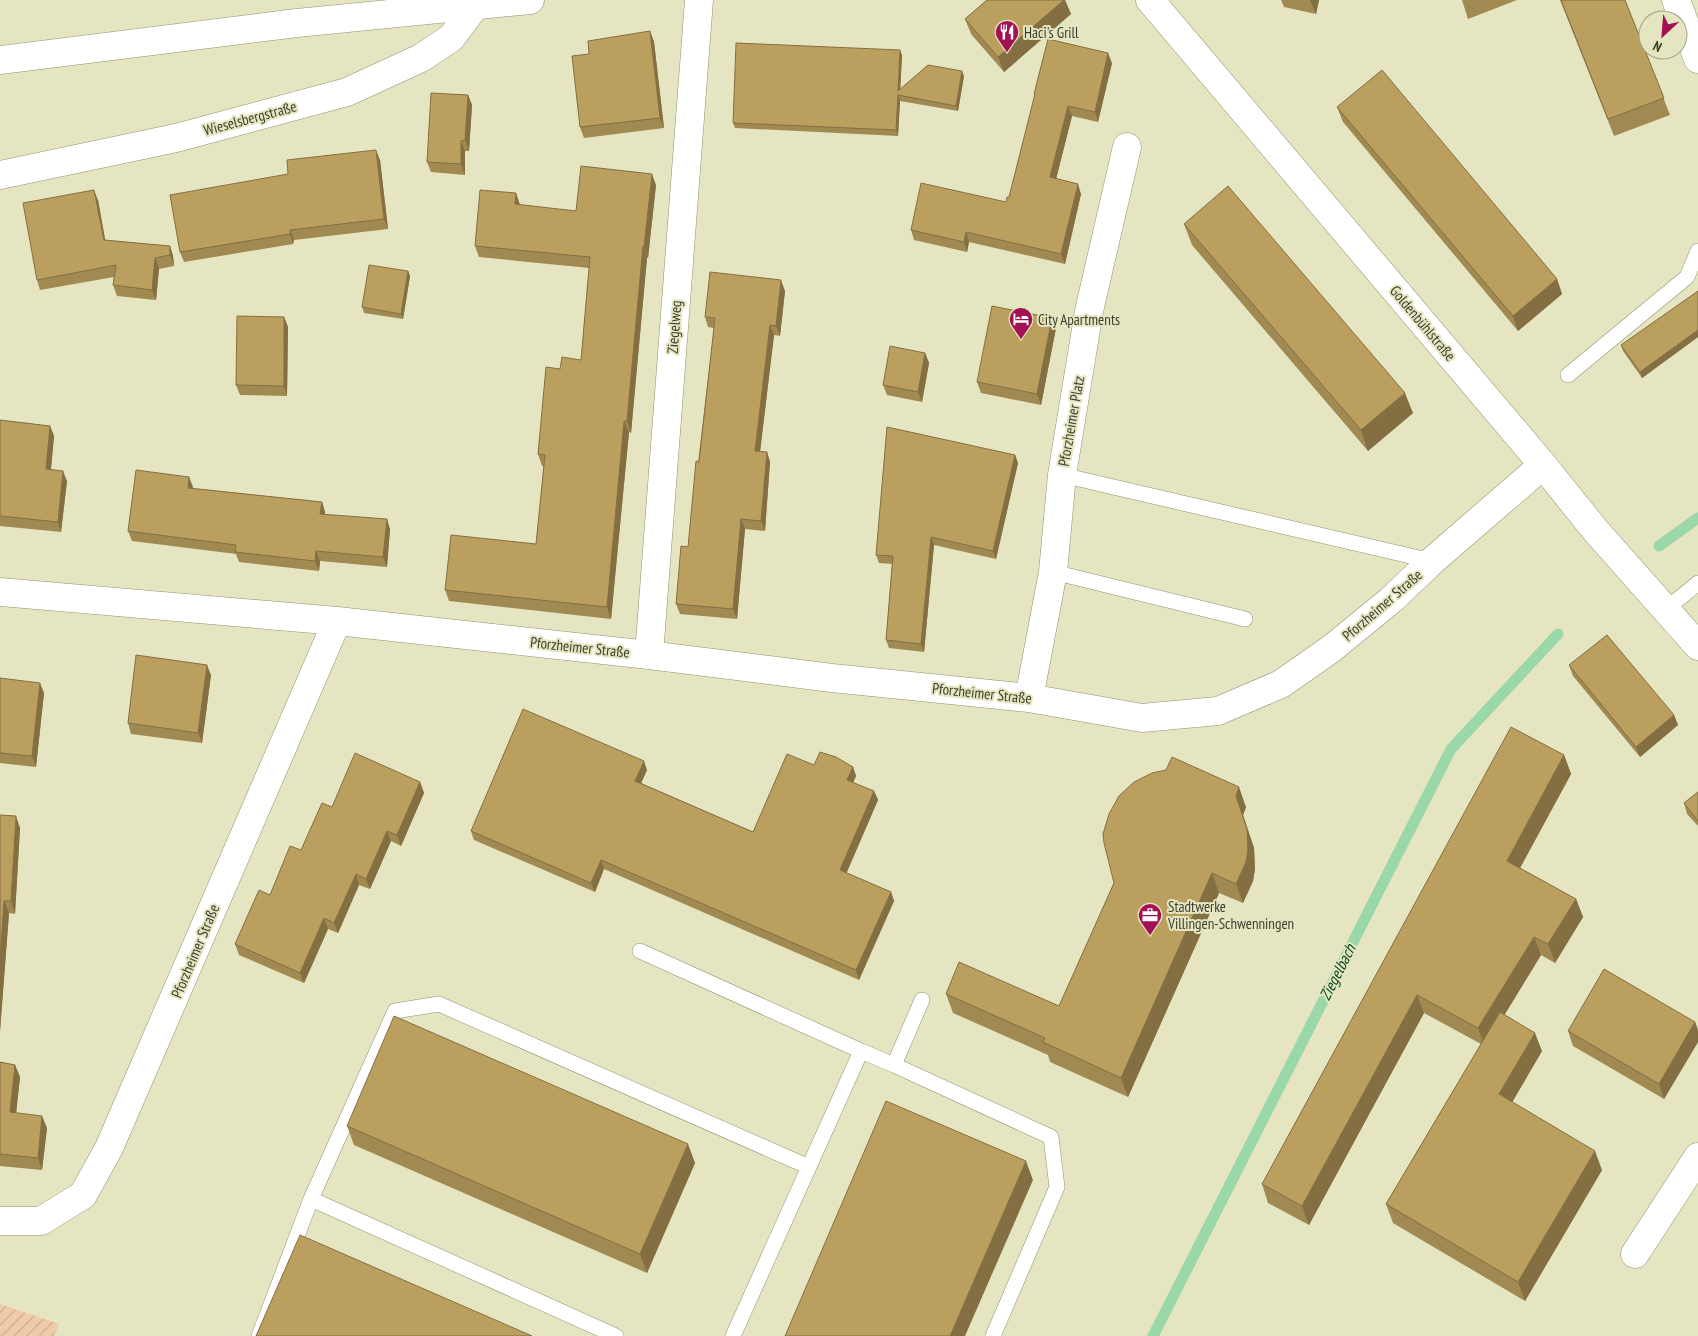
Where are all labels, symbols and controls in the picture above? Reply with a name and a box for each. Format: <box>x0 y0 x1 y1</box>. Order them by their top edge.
north arrow <box>1638 10 1688 60</box>
restaurant icon: Haci's Grill <box>994 19 1020 53</box>
place label: Haci's Grill <box>1024 23 1079 42</box>
text: N <box>1650 37 1665 56</box>
street label: Wieselsbergstraße <box>201 96 299 140</box>
street label: Goldenbühlstraße <box>1386 281 1460 365</box>
street label: Ziegelweg <box>663 300 685 354</box>
hotel icon: City Apartments <box>1008 306 1034 340</box>
place label: City Apartments <box>1038 310 1120 329</box>
street label: Pforzheimer Platz <box>1054 374 1088 468</box>
street label: Pforzheimer Straße <box>1338 565 1426 645</box>
street label: Pforzheimer Straße <box>529 632 631 662</box>
street label: Pforzheimer Straße <box>931 678 1033 708</box>
place label: Stadtwerke Villingen-Schwenningen <box>1167 897 1294 933</box>
street label: Pforzheimer Straße <box>167 901 223 1001</box>
office icon: Stadtwerke Villingen-Schwenningen <box>1137 902 1163 936</box>
water label: Ziegelbach <box>1314 940 1360 1003</box>

